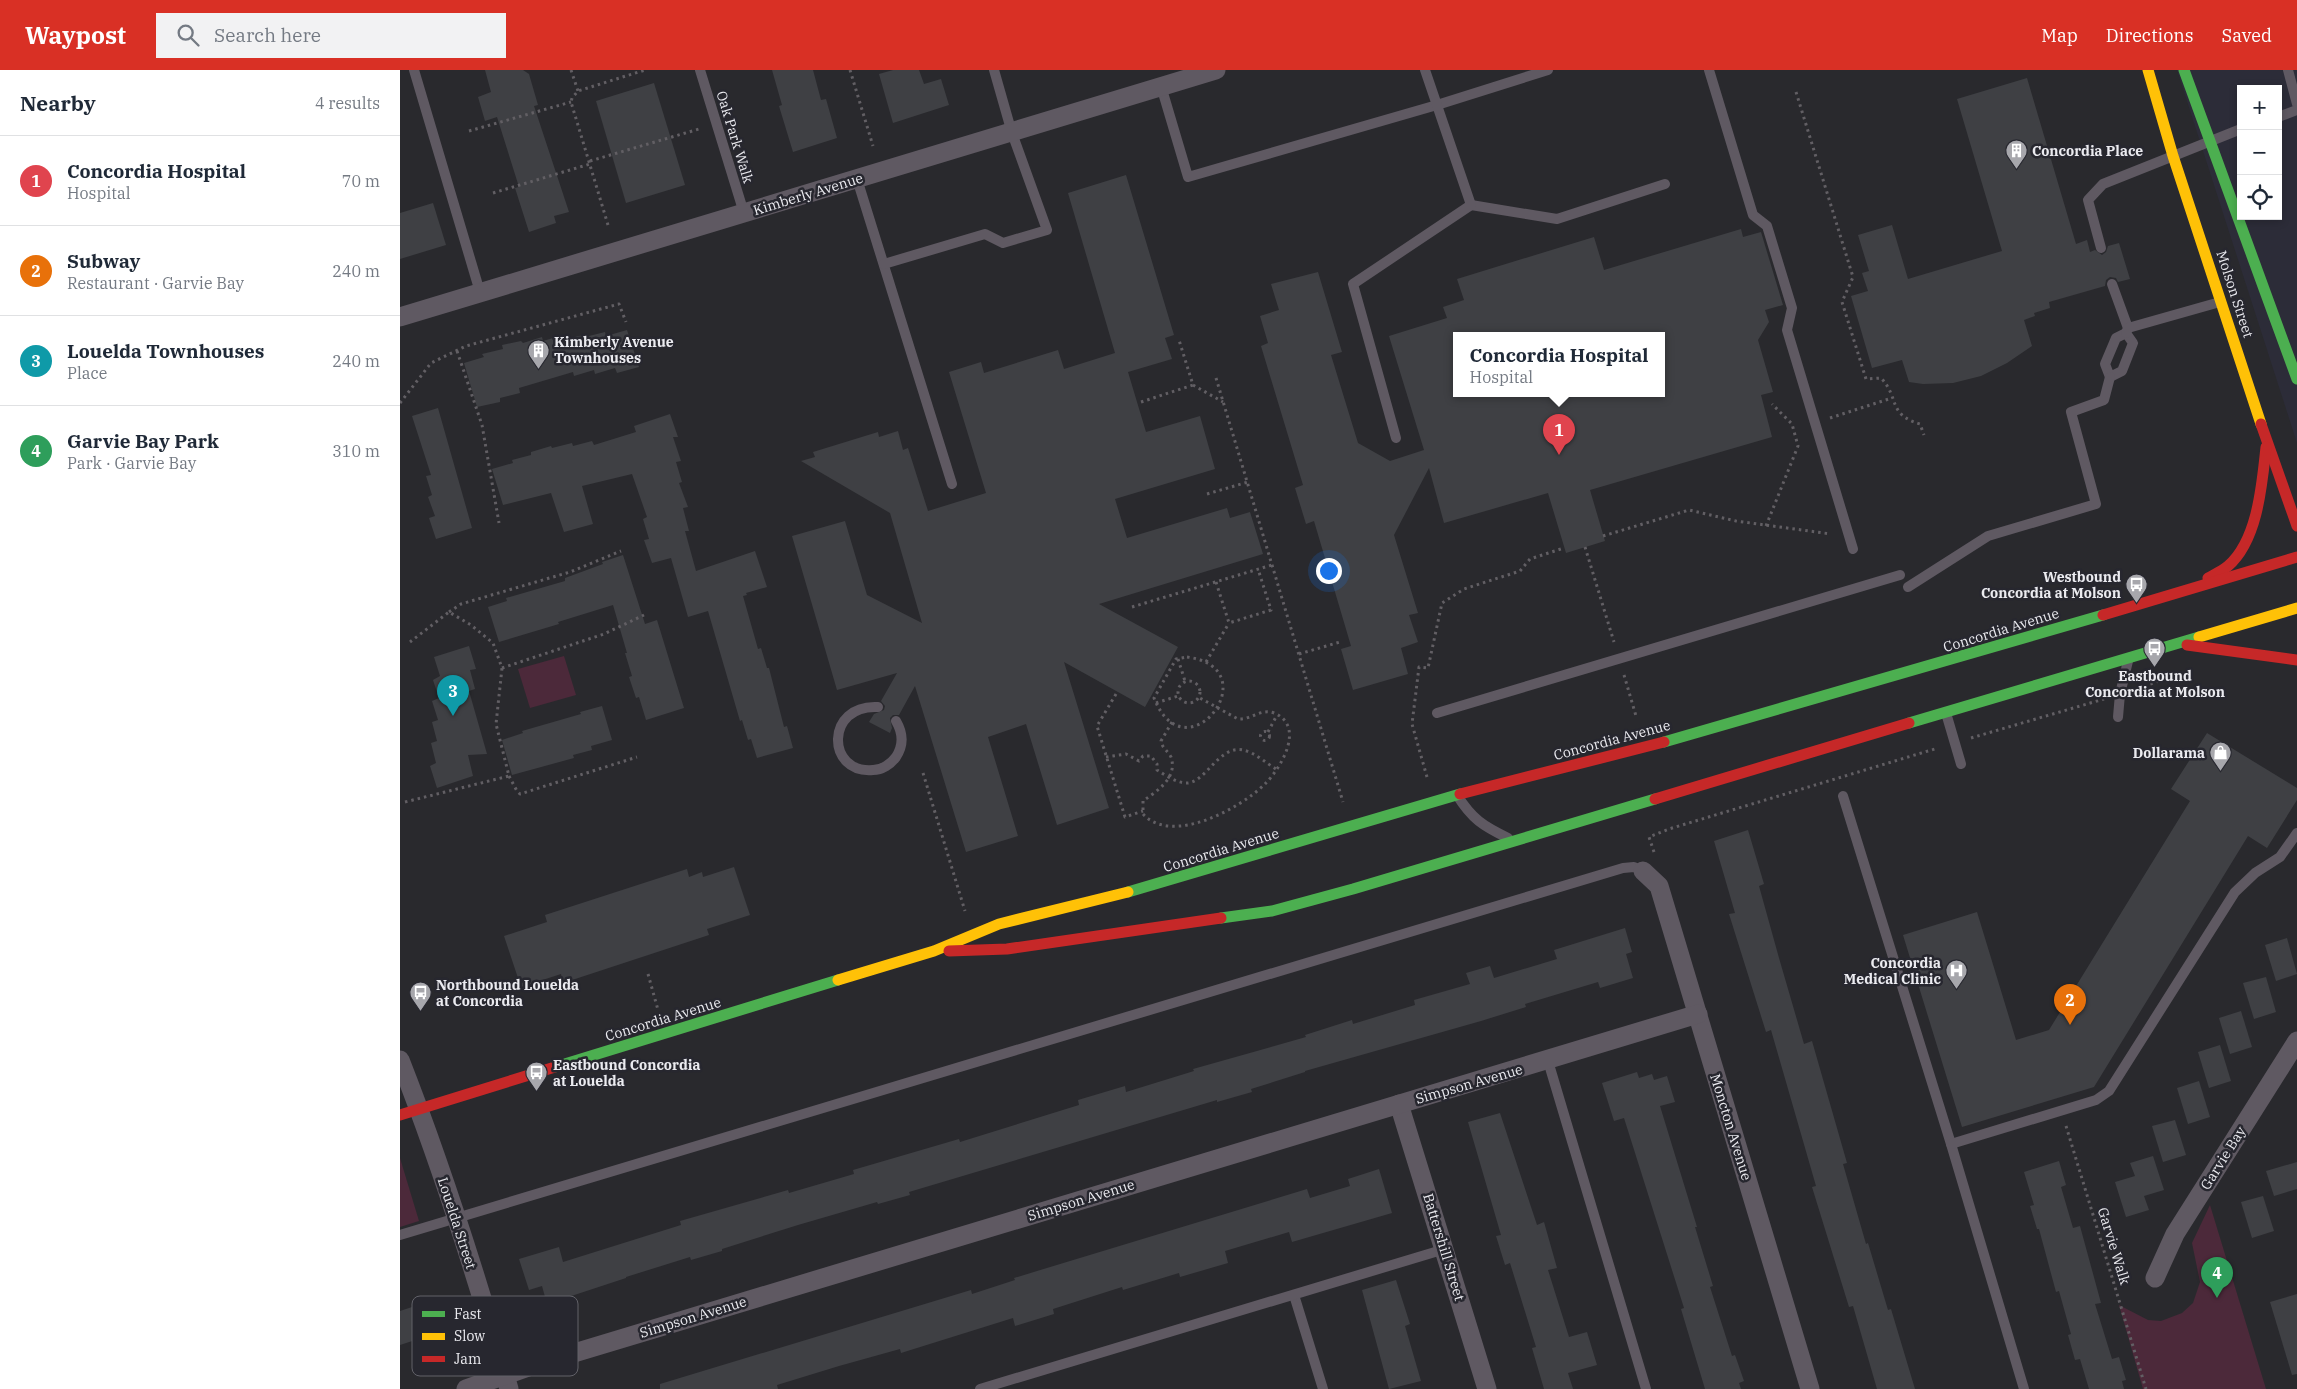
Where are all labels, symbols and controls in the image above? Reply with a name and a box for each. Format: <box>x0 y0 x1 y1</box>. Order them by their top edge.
search box <box>156 13 506 58</box>
text: Waypost <box>25 19 126 51</box>
icon: search <box>174 21 202 49</box>
text: Search here <box>214 23 321 47</box>
text: Map <box>2041 24 2078 47</box>
text: Directions <box>2106 24 2194 47</box>
text: Saved <box>2222 24 2272 47</box>
map controls <box>2237 85 2282 220</box>
button: + <box>2237 85 2282 130</box>
text: Nearby <box>20 89 96 117</box>
street label: Oak Park Walk <box>712 89 758 186</box>
text: 4 results <box>315 93 380 113</box>
button: − <box>2237 130 2282 175</box>
building icon: Concordia Place <box>2004 139 2028 170</box>
place label: Concordia Place <box>2032 142 2143 160</box>
text: Concordia Hospital <box>67 159 246 183</box>
street label: Kimberly Avenue <box>751 169 865 219</box>
text: 1 <box>31 171 41 191</box>
text: 70 m <box>342 171 380 191</box>
button: locate <box>2237 175 2282 220</box>
text: Hospital <box>67 183 130 203</box>
street label: Molson Street <box>2212 248 2258 340</box>
text: Subway <box>67 249 140 273</box>
text: 2 <box>31 261 41 281</box>
text: 240 m <box>332 261 380 281</box>
text: Restaurant · Garvie Bay <box>67 273 244 293</box>
popup <box>1453 332 1665 397</box>
place label: Kimberly Avenue Townhouses <box>554 333 674 367</box>
building icon: Kimberly Avenue Townhouses <box>526 338 550 369</box>
text: Louelda Townhouses <box>67 339 264 363</box>
text: Concordia Hospital <box>1470 343 1648 367</box>
text: 3 <box>31 351 41 371</box>
text: 240 m <box>332 351 380 371</box>
text: Place <box>67 363 107 383</box>
text: Hospital <box>1470 367 1533 387</box>
pin: 1 <box>1543 414 1575 455</box>
text: Garvie Bay Park <box>67 429 219 453</box>
text: 4 <box>31 441 41 461</box>
text: 310 m <box>332 441 380 461</box>
text: Park · Garvie Bay <box>67 453 196 473</box>
your location <box>1316 558 1342 584</box>
place label: Westbound Concordia at Molson <box>1981 568 2121 602</box>
bus stop icon: Westbound Concordia at Molson <box>2125 573 2149 604</box>
street label: Concordia Avenue <box>1941 604 2061 656</box>
bus stop icon: Eastbound Concordia at Molson <box>2143 636 2167 667</box>
place label: Eastbound Concordia at Molson <box>2085 667 2225 701</box>
pin: 3 <box>437 675 469 716</box>
street label: Concordia Avenue <box>1552 716 1672 764</box>
shop icon: Dollarama <box>2209 741 2233 772</box>
place label: Dollarama <box>2133 744 2205 762</box>
street label: Concordia Avenue <box>1161 824 1281 876</box>
place label: Concordia Medical Clinic <box>1844 954 1942 988</box>
hospital icon: Concordia Medical Clinic <box>1945 959 1969 990</box>
place label: Northbound Louelda at Concordia <box>436 976 579 1010</box>
bus stop icon: Northbound Louelda at Concordia <box>408 981 432 1012</box>
pin: 2 <box>2054 984 2086 1025</box>
street label: Concordia Avenue <box>603 993 723 1045</box>
place label: Eastbound Concordia at Louelda <box>553 1056 700 1090</box>
street label: Simpson Avenue <box>1413 1060 1525 1108</box>
bus stop icon: Eastbound Concordia at Louelda <box>525 1061 549 1092</box>
street label: Moncton Avenue <box>1706 1072 1756 1182</box>
street label: Garvie Bay <box>2196 1122 2250 1193</box>
street label: Louelda Street <box>434 1175 480 1271</box>
street label: Simpson Avenue <box>1025 1175 1137 1225</box>
street label: Battershill Street <box>1419 1191 1469 1303</box>
street label: Garvie Walk <box>2094 1205 2135 1288</box>
pin: 4 <box>2201 1257 2233 1298</box>
street label: Simpson Avenue <box>637 1292 749 1342</box>
legend <box>412 1296 578 1376</box>
text: Fast <box>454 1305 482 1323</box>
text: Slow <box>454 1327 485 1345</box>
text: Jam <box>454 1350 481 1368</box>

